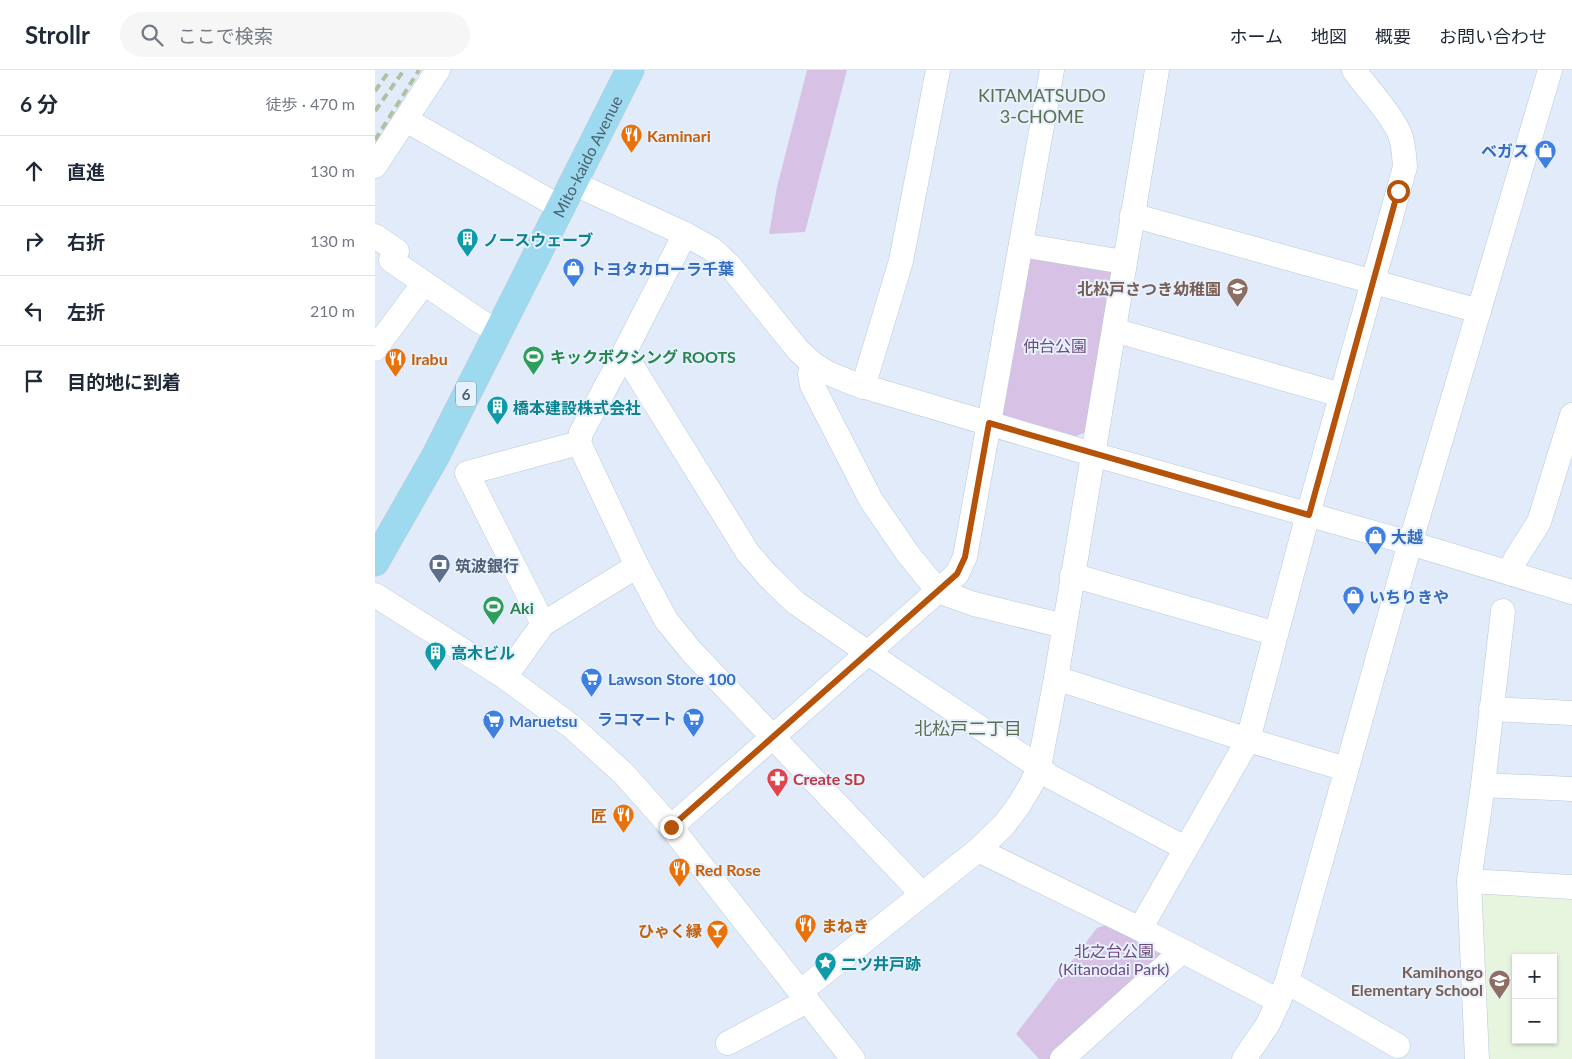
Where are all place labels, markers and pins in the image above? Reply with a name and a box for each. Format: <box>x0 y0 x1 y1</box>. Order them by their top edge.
restaurant icon: Kaminari <box>619 123 643 154</box>
place label: Kaminari <box>647 126 711 145</box>
shop icon: ベガス <box>1533 138 1557 169</box>
place label: ベガス <box>1481 141 1529 160</box>
building icon: ノースウェーブ <box>455 227 479 258</box>
place label: ノースウェーブ <box>483 230 593 249</box>
shop icon: トヨタカローラ千葉 <box>562 256 586 287</box>
place label: トヨタカローラ千葉 <box>590 259 734 278</box>
school or university icon: 北松戸さつき幼稚園 <box>1225 276 1249 307</box>
place label: 北松戸さつき幼稚園 <box>1077 279 1221 298</box>
sports icon: キックボクシング ROOTS <box>522 344 546 375</box>
restaurant icon: Irabu <box>383 346 407 377</box>
place label: キックボクシング ROOTS <box>550 347 736 366</box>
place label: Irabu <box>411 349 448 368</box>
building icon: 橋本建設株式会社 <box>485 395 509 426</box>
place label: 橋本建設株式会社 <box>513 398 641 417</box>
shop icon: 大越 <box>1363 524 1387 555</box>
place label: 大越 <box>1391 527 1423 546</box>
bank icon: 筑波銀行 <box>427 553 451 584</box>
place label: 筑波銀行 <box>455 556 519 575</box>
shop icon: いちりきや <box>1341 584 1365 615</box>
place label: いちりきや <box>1369 587 1449 606</box>
sports icon: Aki <box>482 595 506 626</box>
place label: Aki <box>509 598 534 617</box>
building icon: 高木ビル <box>423 640 447 671</box>
place label: 高木ビル <box>451 643 515 662</box>
supermarket icon: Lawson Store 100 <box>580 666 604 697</box>
place label: Lawson Store 100 <box>608 669 736 688</box>
supermarket icon: ラコマート <box>681 706 705 737</box>
supermarket icon: Maruetsu <box>481 708 505 739</box>
place label: ラコマート <box>597 709 677 728</box>
place label: Maruetsu <box>509 711 578 730</box>
pharmacy icon: Create SD <box>765 766 789 797</box>
place label: Create SD <box>793 769 865 788</box>
restaurant icon: 匠 <box>611 803 635 834</box>
place label: 匠 <box>591 806 607 825</box>
restaurant icon: Red Rose <box>667 857 691 888</box>
place label: Red Rose <box>695 860 761 879</box>
restaurant icon: まねき <box>793 913 817 944</box>
place label: まねき <box>821 916 869 935</box>
bar icon: ひゃく縁 <box>706 918 730 949</box>
place label: ひゃく縁 <box>638 921 702 940</box>
place icon: 二ツ井戸跡 <box>813 951 837 982</box>
place label: 二ツ井戸跡 <box>841 954 921 973</box>
place label: Kamihongo Elementary School <box>1351 962 1483 999</box>
school or university icon: Kamihongo Elementary School <box>1487 968 1511 999</box>

